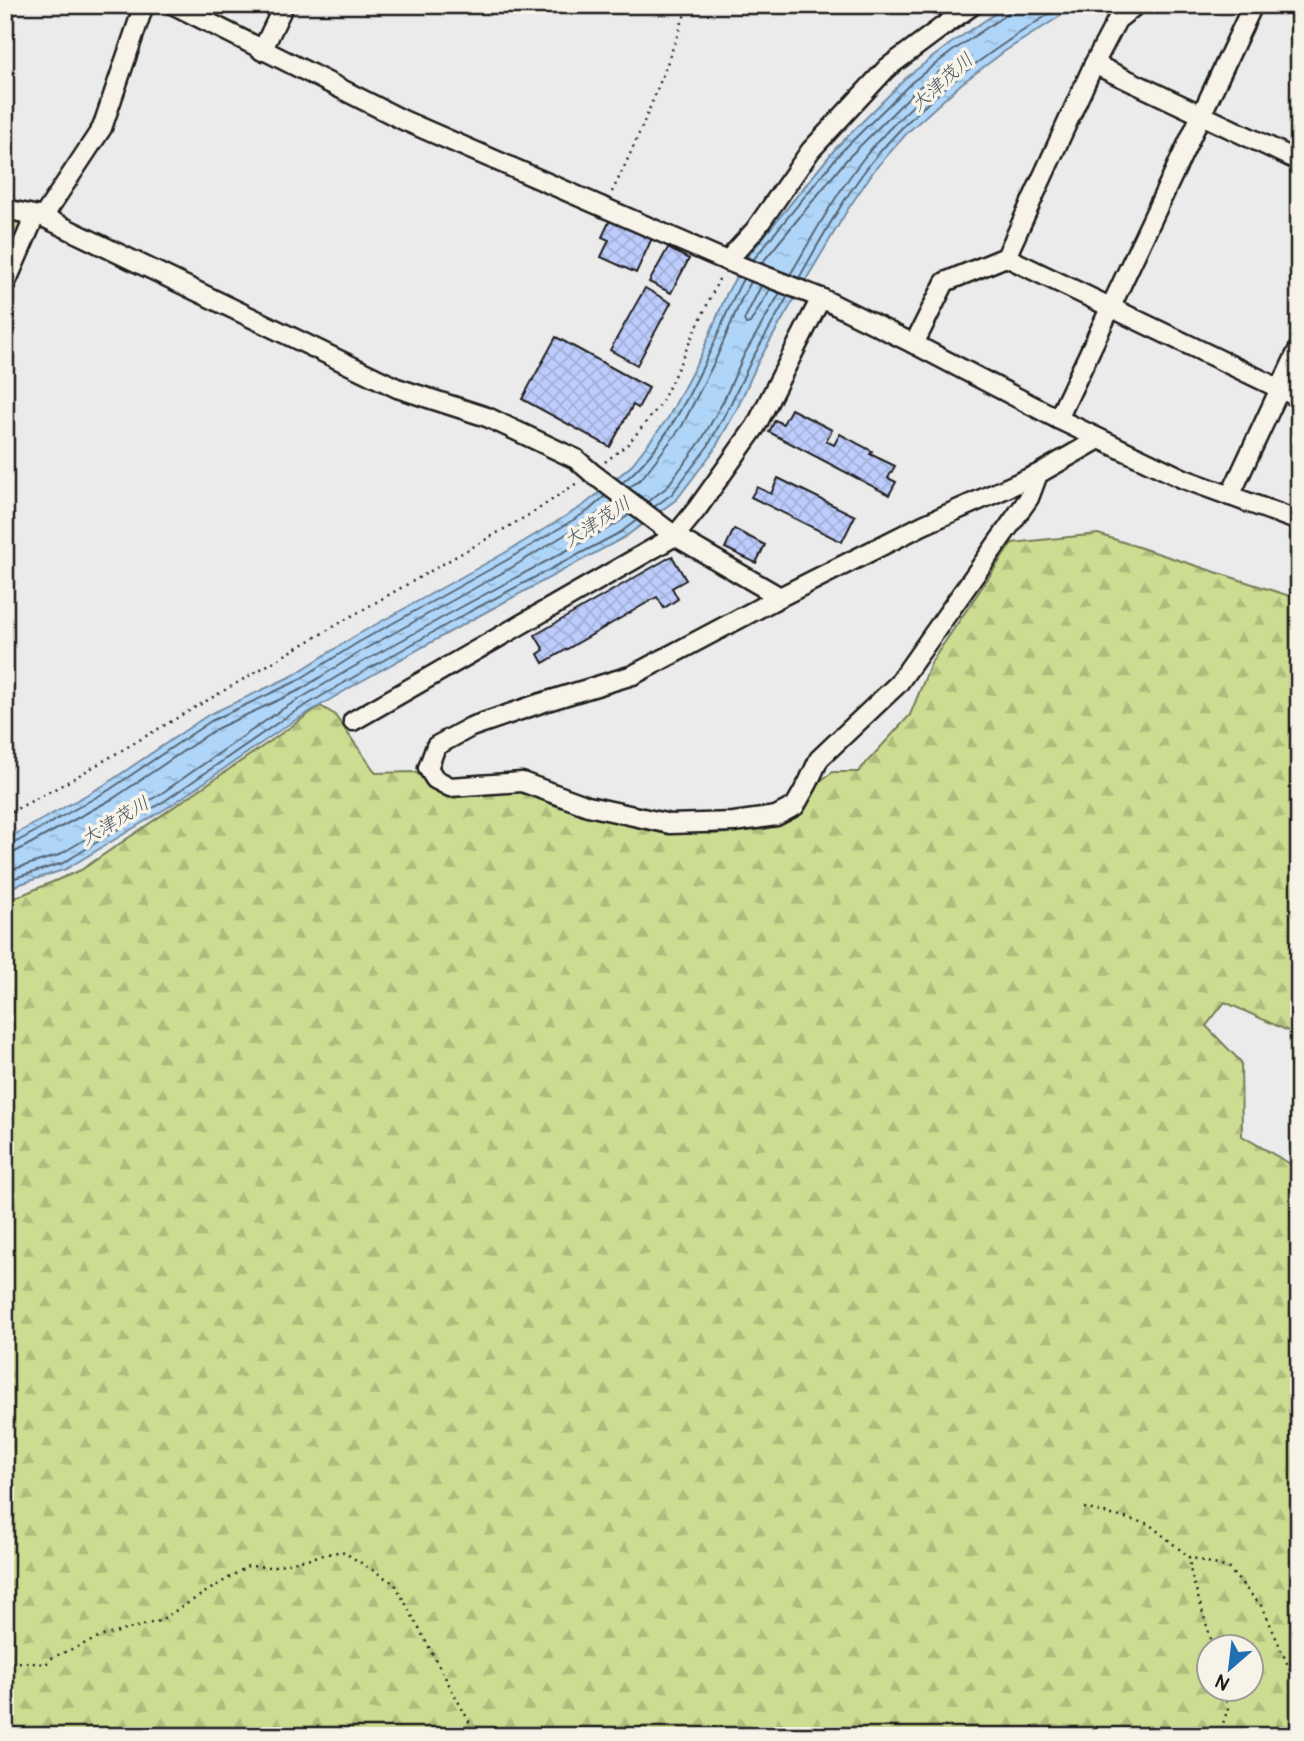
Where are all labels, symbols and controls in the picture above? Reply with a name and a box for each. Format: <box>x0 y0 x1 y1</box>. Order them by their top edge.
water label: 大津茂川 <box>906 48 978 116</box>
water label: 大津茂川 <box>559 491 635 553</box>
water label: 大津茂川 <box>76 791 154 851</box>
north arrow <box>1196 1632 1266 1702</box>
text: N <box>1211 1668 1234 1696</box>

